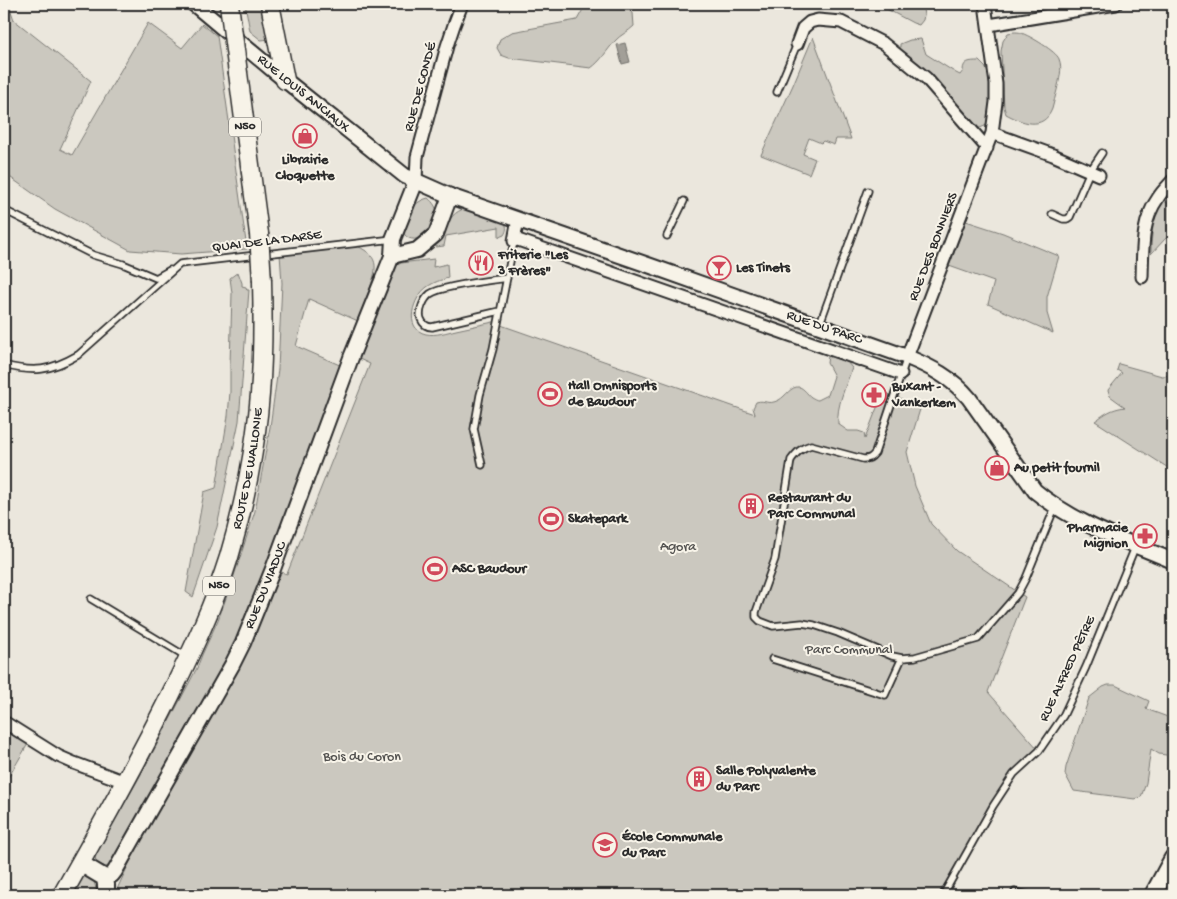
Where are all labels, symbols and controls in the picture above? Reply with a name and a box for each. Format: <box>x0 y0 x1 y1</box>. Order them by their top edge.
street label: RUE DE CONDÉ <box>401 39 441 133</box>
street label: RUE LOUIS ANCIAUX <box>253 51 353 137</box>
road number: N50 <box>229 118 261 136</box>
shop icon: Librairie Cloquette <box>292 123 318 149</box>
place label: Librairie Cloquette <box>275 152 335 185</box>
street label: RUE DES BONNIERS <box>905 190 963 304</box>
street label: QUAI DE LA DARSE <box>211 227 324 257</box>
place label: Friterie "Les 3 Frères" <box>497 247 569 280</box>
restaurant icon: Friterie "Les 3 Frères" <box>468 250 494 276</box>
bar icon: Les Tinets <box>706 255 732 281</box>
place label: Les Tinets <box>736 260 791 277</box>
street label: RUE DU PARC <box>784 307 865 349</box>
place label: Hall Omnisports de Baudour <box>568 378 657 411</box>
place label: Buxant - Vankerkem <box>891 379 956 412</box>
sports icon: Hall Omnisports de Baudour <box>537 381 563 407</box>
pharmacy icon: Buxant - Vankerkem <box>861 382 887 408</box>
street label: ROUTE DE WALLONIE <box>229 406 267 531</box>
shop icon: Au petit fournil <box>984 455 1010 481</box>
place label: Au petit fournil <box>1013 460 1100 477</box>
place label: Restaurant du Parc Communal <box>767 490 855 523</box>
building icon: Restaurant du Parc Communal <box>738 493 764 519</box>
sports icon: Skatepark <box>538 506 564 532</box>
place label: Skatepark <box>568 511 629 528</box>
place label: Pharmacie Mignion <box>1066 520 1129 553</box>
pharmacy icon: Pharmacie Mignion <box>1132 523 1158 549</box>
street label: RUE DU VIADUC <box>241 538 291 632</box>
park label: Agora <box>660 539 697 556</box>
sports icon: ASC Baudour <box>422 556 448 582</box>
place label: ASC Baudour <box>451 561 528 578</box>
road number: N50 <box>203 576 235 596</box>
street label: RUE ALFRED PÊTRE <box>1036 612 1100 724</box>
park label: Parc Communal <box>804 642 893 659</box>
park label: Bois du Coron <box>322 749 401 766</box>
place label: Salle Polyvalente du Parc <box>716 763 817 796</box>
building icon: Salle Polyvalente du Parc <box>686 766 712 792</box>
place label: École Communale du Parc <box>622 829 723 862</box>
school or university icon: École Communale du Parc <box>592 832 618 858</box>

